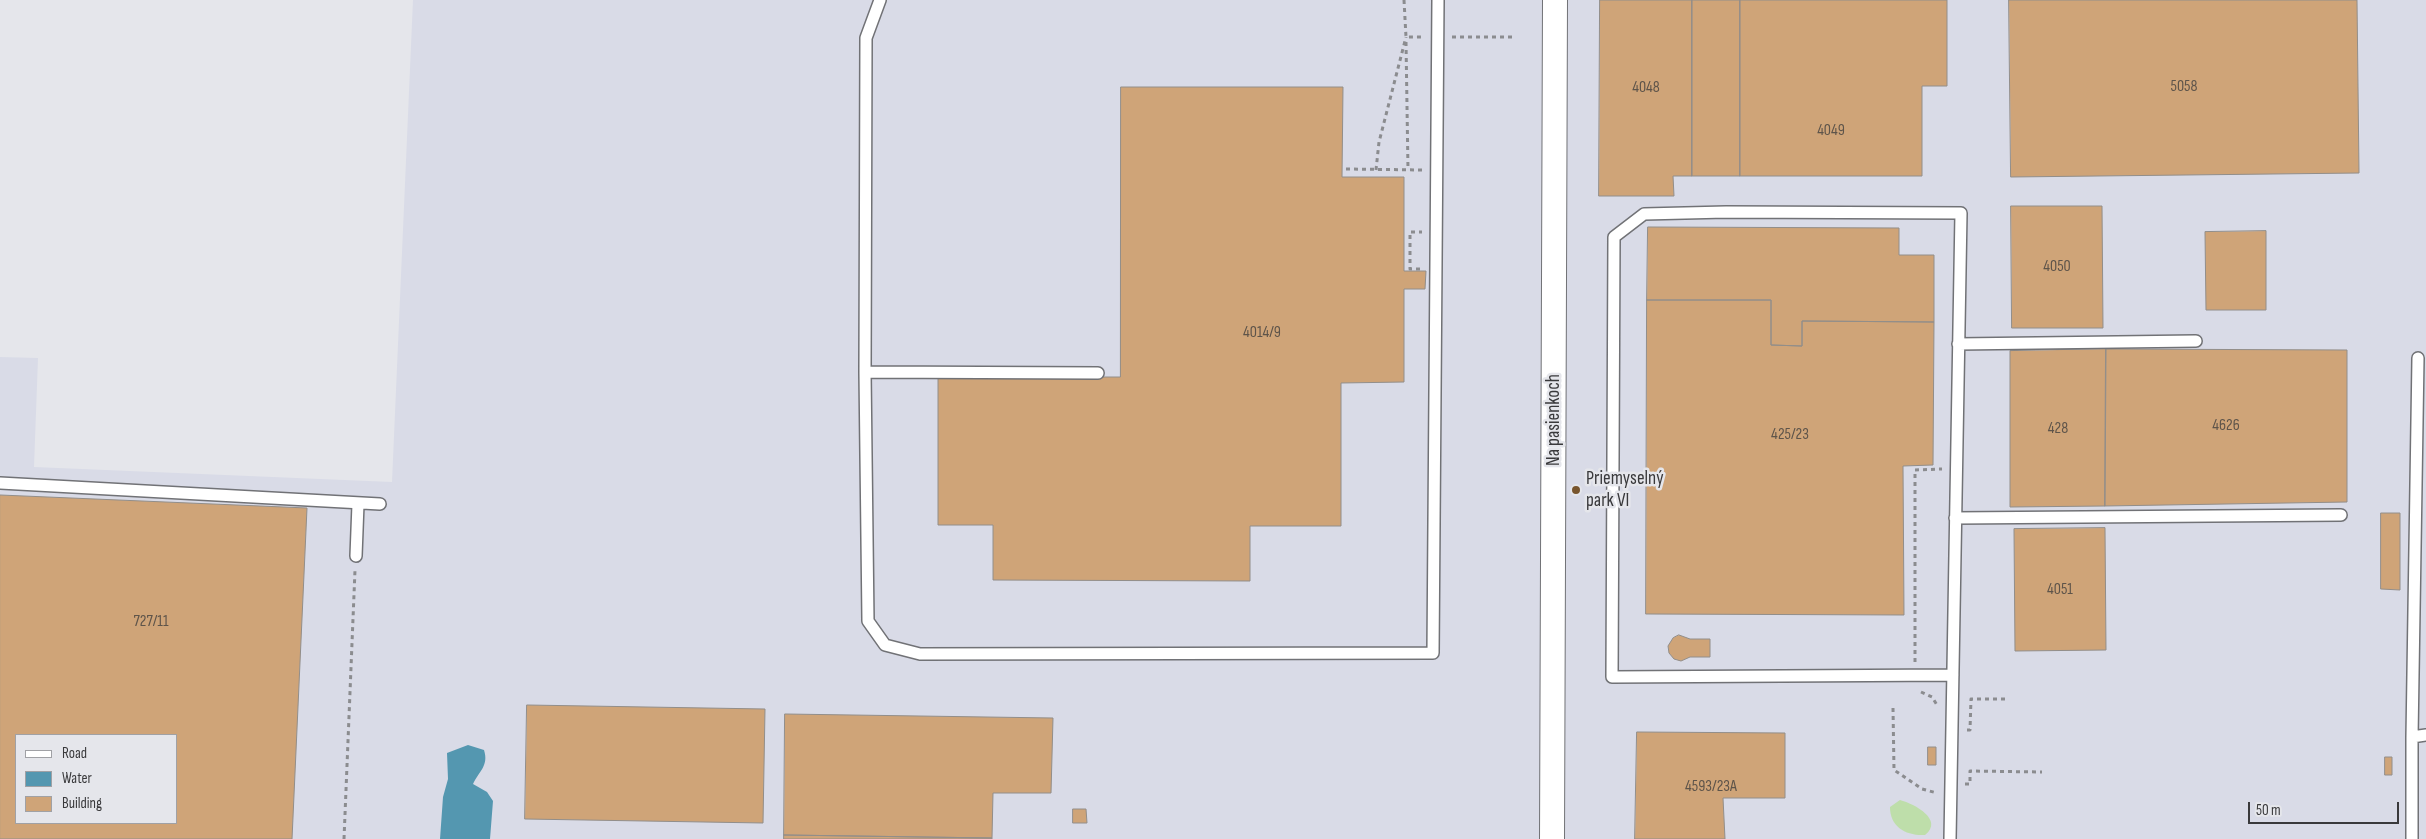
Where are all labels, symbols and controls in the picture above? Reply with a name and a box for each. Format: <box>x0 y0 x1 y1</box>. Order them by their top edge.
house number: 5058 <box>2171 77 2197 97</box>
house number: 4048 <box>1632 78 1660 98</box>
house number: 4049 <box>1817 121 1845 141</box>
house number: 4050 <box>2043 257 2071 277</box>
house number: 4014/9 <box>1243 323 1281 343</box>
street label: Na pasienkoch <box>1543 374 1565 466</box>
house number: 4626 <box>2212 416 2240 436</box>
house number: 428 <box>2048 419 2068 439</box>
house number: 425/23 <box>1771 425 1809 445</box>
place label: Priemyselný park VI <box>1586 468 1664 512</box>
marker: Priemyselný park VI <box>1570 484 1582 496</box>
house number: 4051 <box>2047 580 2073 600</box>
house number: 727/11 <box>133 612 169 632</box>
legend <box>15 734 178 824</box>
text: Road <box>62 744 87 763</box>
text: Water <box>62 769 92 788</box>
house number: 4593/23A <box>1685 777 1737 797</box>
scale bar <box>2251 792 2402 824</box>
text: Building <box>62 794 102 813</box>
text: 50 m <box>2256 801 2281 820</box>

